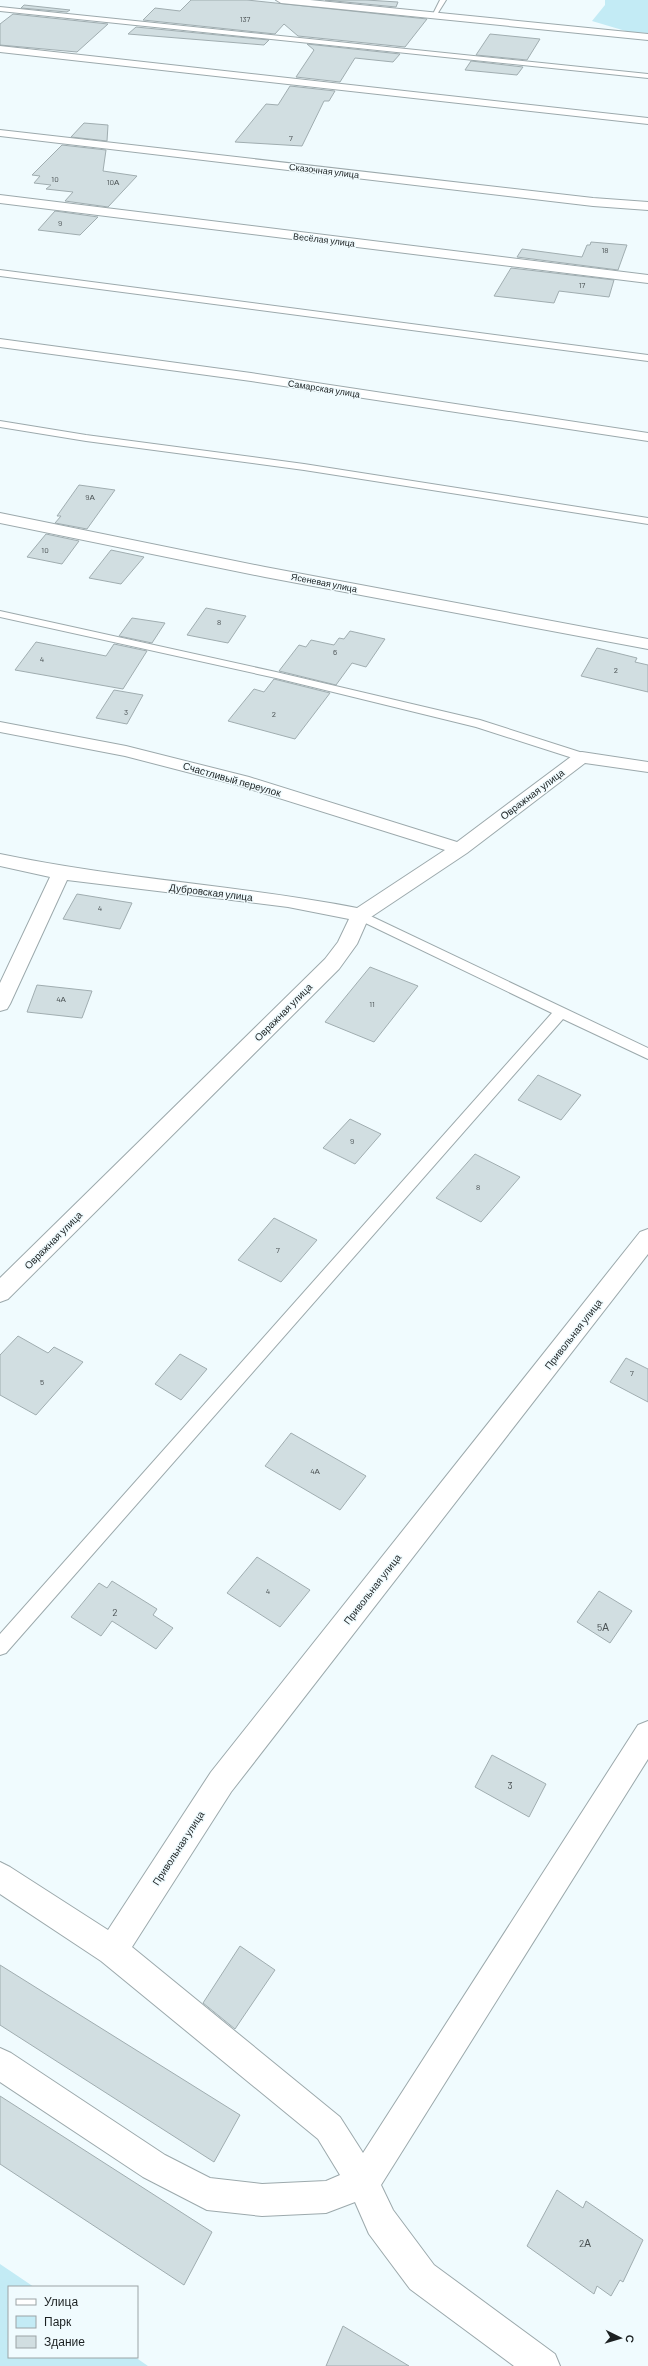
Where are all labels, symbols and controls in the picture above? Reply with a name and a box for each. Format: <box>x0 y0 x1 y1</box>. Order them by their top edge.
house number: 137 <box>240 14 251 24</box>
house number: 7 <box>289 133 293 143</box>
street label: Сказочная улица <box>288 161 360 180</box>
house number: 10 <box>51 174 59 184</box>
house number: 10А <box>107 177 120 187</box>
house number: 9 <box>58 218 62 228</box>
street label: Весёлая улица <box>293 230 356 249</box>
house number: 18 <box>602 245 608 255</box>
house number: 17 <box>579 280 586 290</box>
street label: Самарская улица <box>287 377 361 400</box>
house number: 9А <box>85 492 95 502</box>
house number: 10 <box>41 545 49 555</box>
street label: Ясеневая улица <box>290 571 358 594</box>
house number: 8 <box>217 617 221 627</box>
house number: 6 <box>333 647 337 657</box>
house number: 4 <box>40 654 44 664</box>
house number: 2 <box>614 665 618 675</box>
house number: 3 <box>124 707 128 717</box>
house number: 2 <box>272 709 276 719</box>
street label: Счастливый переулок <box>182 759 283 799</box>
street label: Овражная улица <box>498 766 567 822</box>
street label: Дубровская улица <box>168 881 254 903</box>
house number: 4 <box>98 903 102 913</box>
street label: Овражная улица <box>252 980 315 1043</box>
house number: 4А <box>56 994 67 1004</box>
house number: 11 <box>369 999 375 1009</box>
house number: 9 <box>350 1136 354 1146</box>
house number: 8 <box>476 1182 480 1192</box>
street label: Овражная улица <box>22 1208 85 1271</box>
house number: 7 <box>276 1245 280 1255</box>
street label: Привольная улица <box>542 1296 604 1372</box>
house number: 7 <box>630 1368 634 1378</box>
house number: 5 <box>40 1377 44 1387</box>
house number: 4А <box>310 1466 321 1476</box>
street label: Привольная улица <box>341 1551 403 1627</box>
house number: 4 <box>266 1586 270 1596</box>
house number: 2 <box>112 1606 118 1618</box>
house number: 5А <box>597 1621 609 1633</box>
house number: 3 <box>507 1779 513 1791</box>
street label: Привольная улица <box>150 1808 207 1887</box>
house number: 2А <box>579 2237 591 2249</box>
legend <box>8 2286 138 2358</box>
text: Улица <box>44 2294 78 2309</box>
text: Парк <box>44 2314 72 2329</box>
north arrow <box>600 2318 640 2358</box>
text: Здание <box>44 2334 85 2349</box>
text: С <box>624 2334 637 2343</box>

